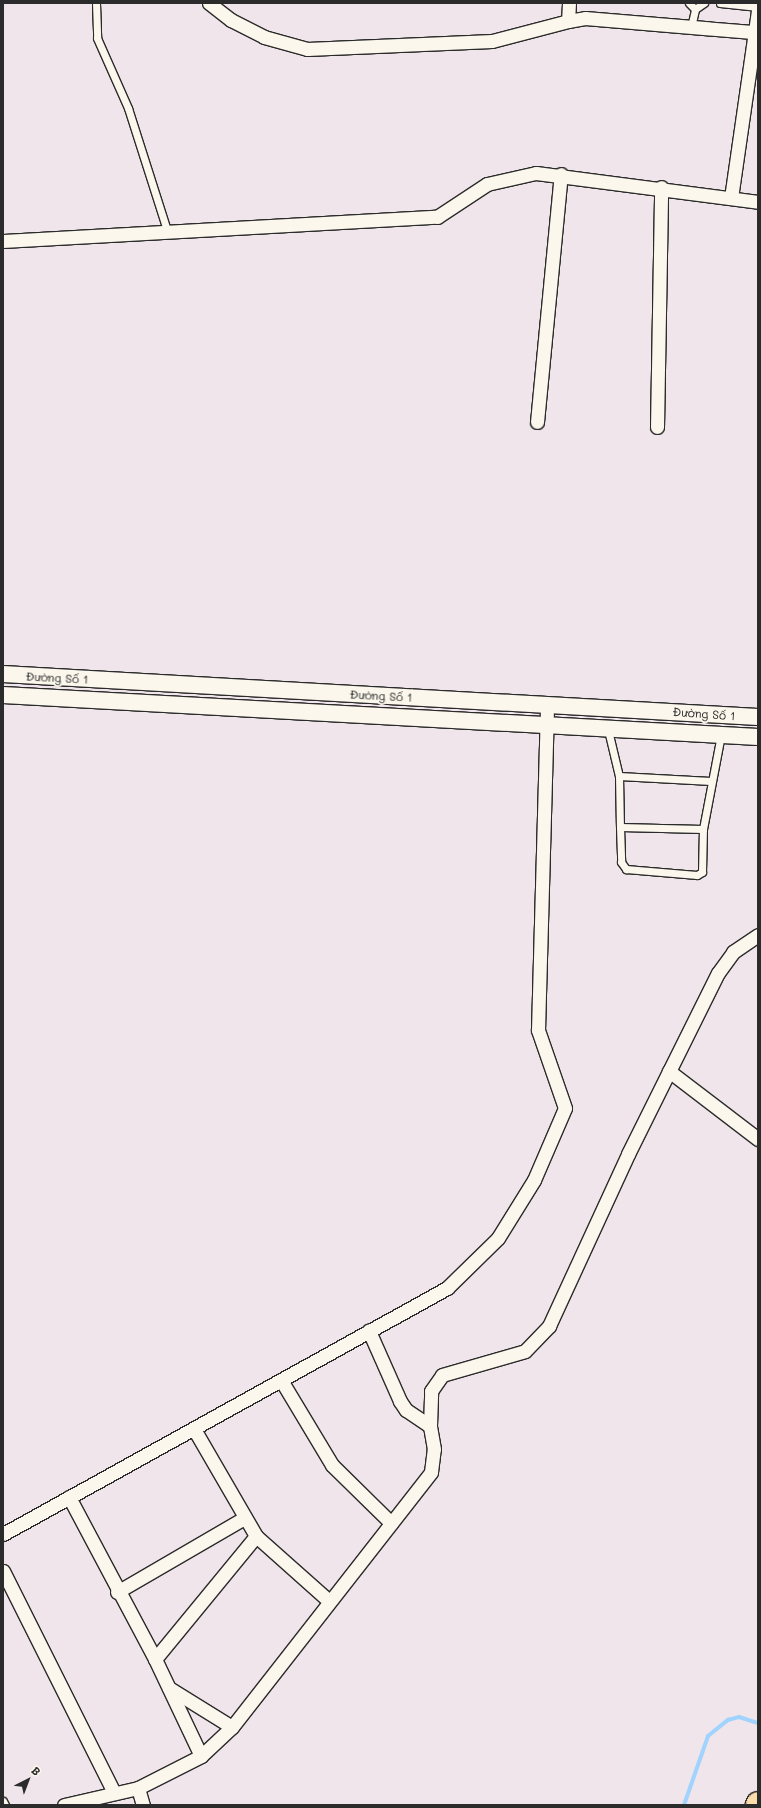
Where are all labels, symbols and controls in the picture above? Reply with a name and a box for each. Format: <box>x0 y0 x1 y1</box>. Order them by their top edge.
street label: Đường Số 1 <box>25 669 89 687</box>
street label: Đường Số 1 <box>349 687 413 705</box>
street label: Đường Số 1 <box>672 705 736 723</box>
north arrow <box>8 1760 48 1800</box>
text: B <box>29 1763 44 1779</box>

